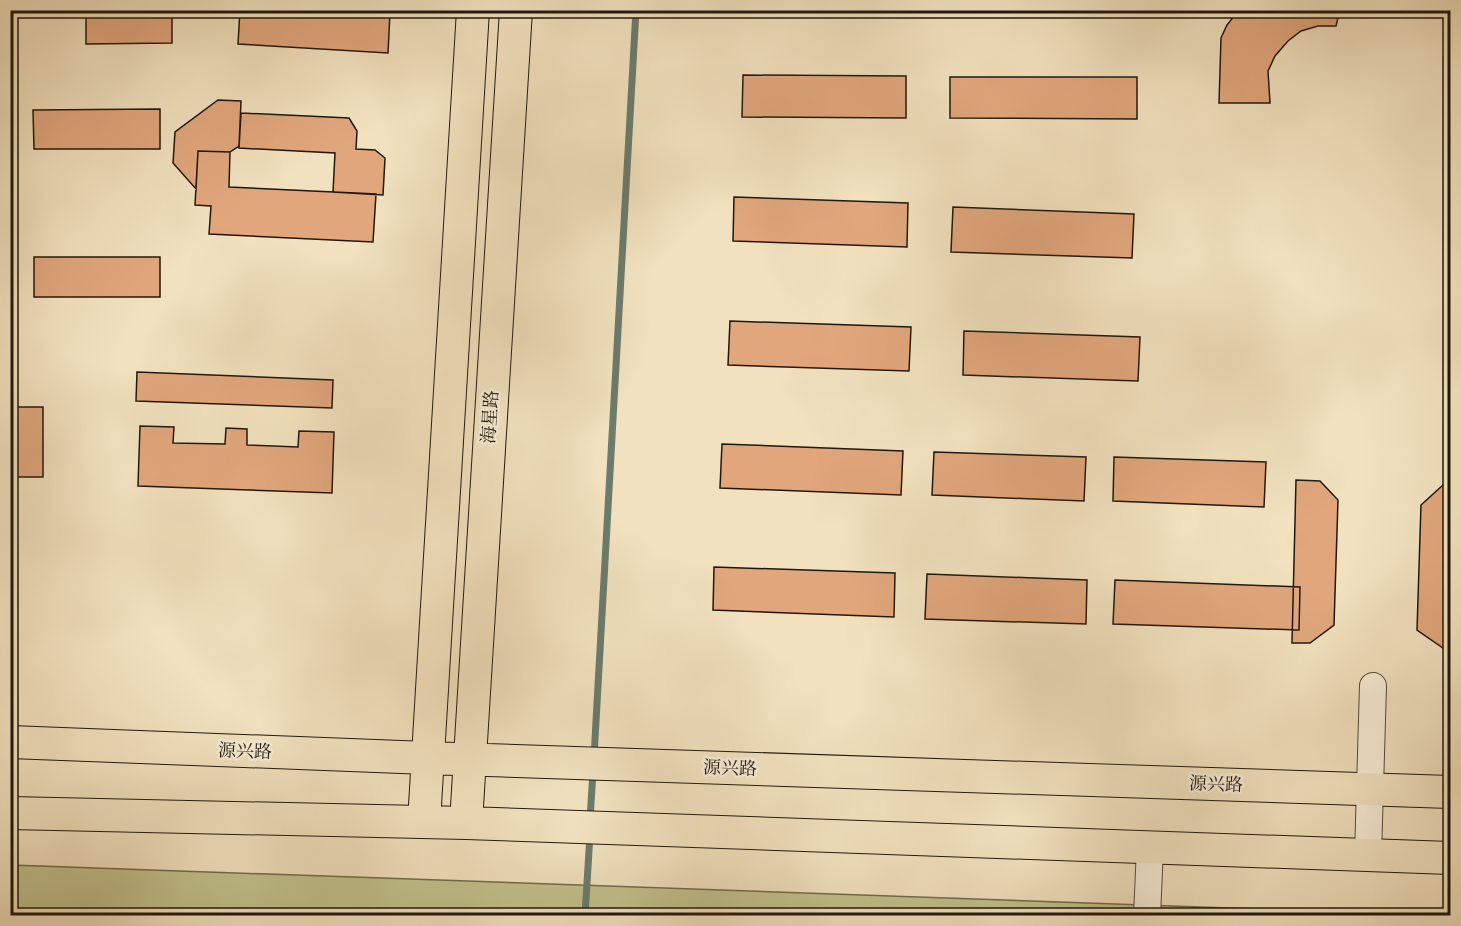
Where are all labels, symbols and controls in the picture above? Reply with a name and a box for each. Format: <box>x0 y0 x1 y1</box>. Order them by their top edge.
street label: 海星路 <box>477 389 503 445</box>
street label: 源兴路 <box>218 739 272 763</box>
street label: 源兴路 <box>703 756 757 780</box>
street label: 源兴路 <box>1189 772 1243 796</box>

